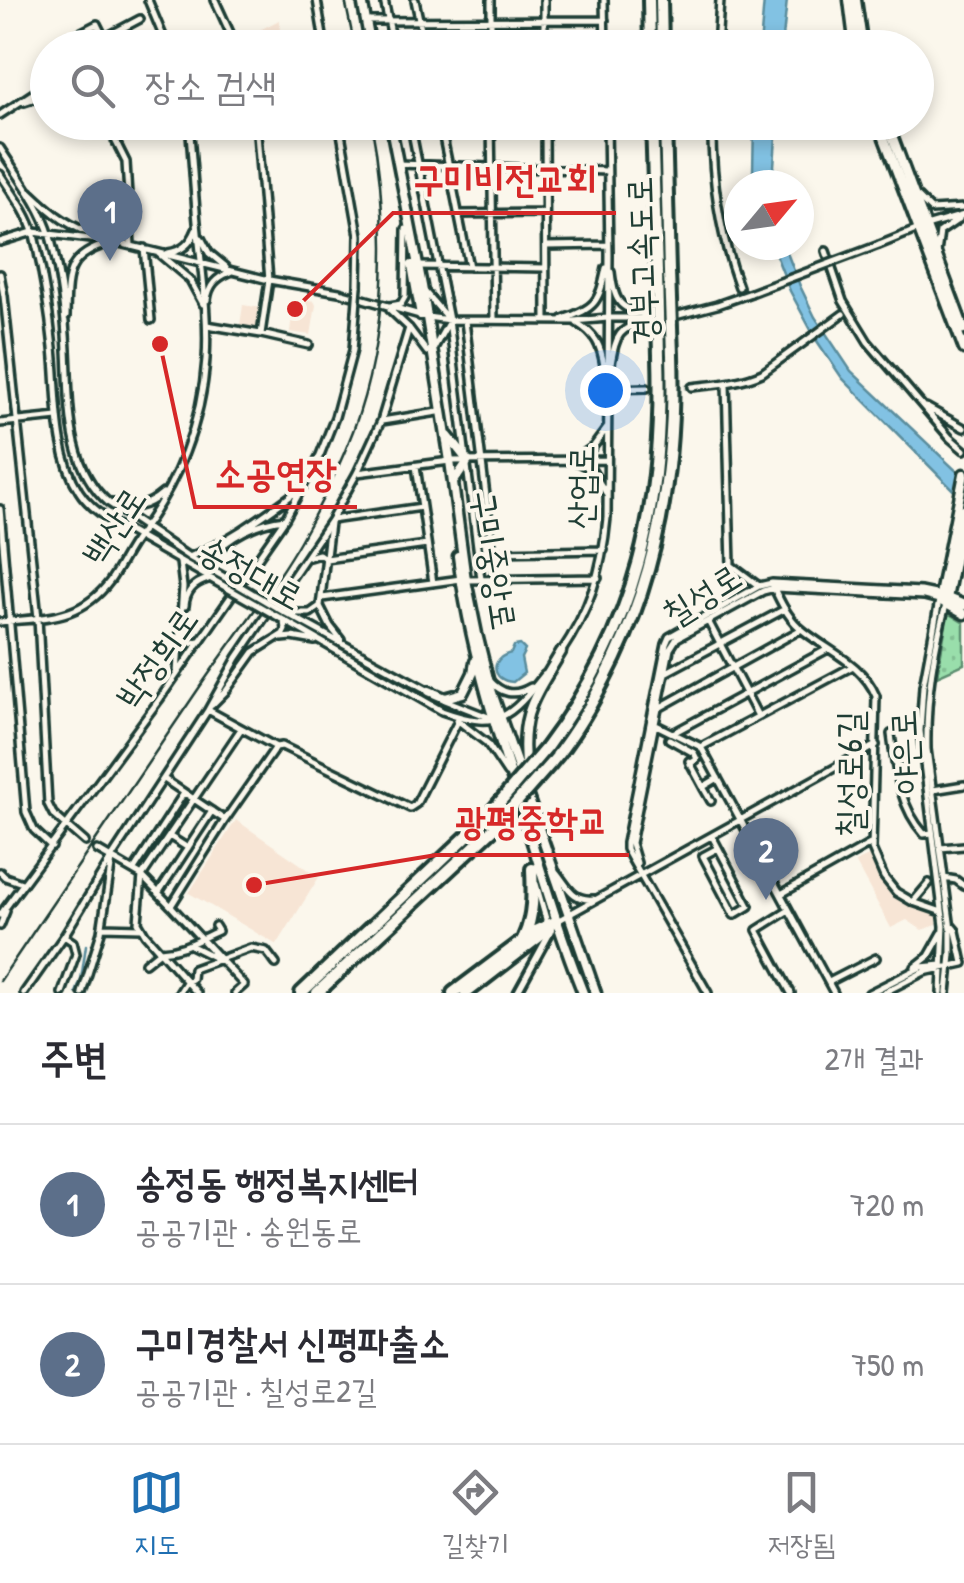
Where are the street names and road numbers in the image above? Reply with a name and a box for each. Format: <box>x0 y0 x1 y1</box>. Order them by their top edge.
street label: 경부고속도로 <box>615 176 668 346</box>
street label: 산업로 <box>556 444 605 530</box>
street label: 백산로 <box>71 477 156 574</box>
street label: 구미중앙로 <box>460 487 529 633</box>
street label: 송정대로 <box>191 525 312 620</box>
street label: 칠성로 <box>653 552 750 637</box>
street label: 박정희로 <box>105 598 208 717</box>
street label: 야은로 <box>879 709 930 795</box>
street label: 칠성로6길 <box>826 711 873 837</box>

